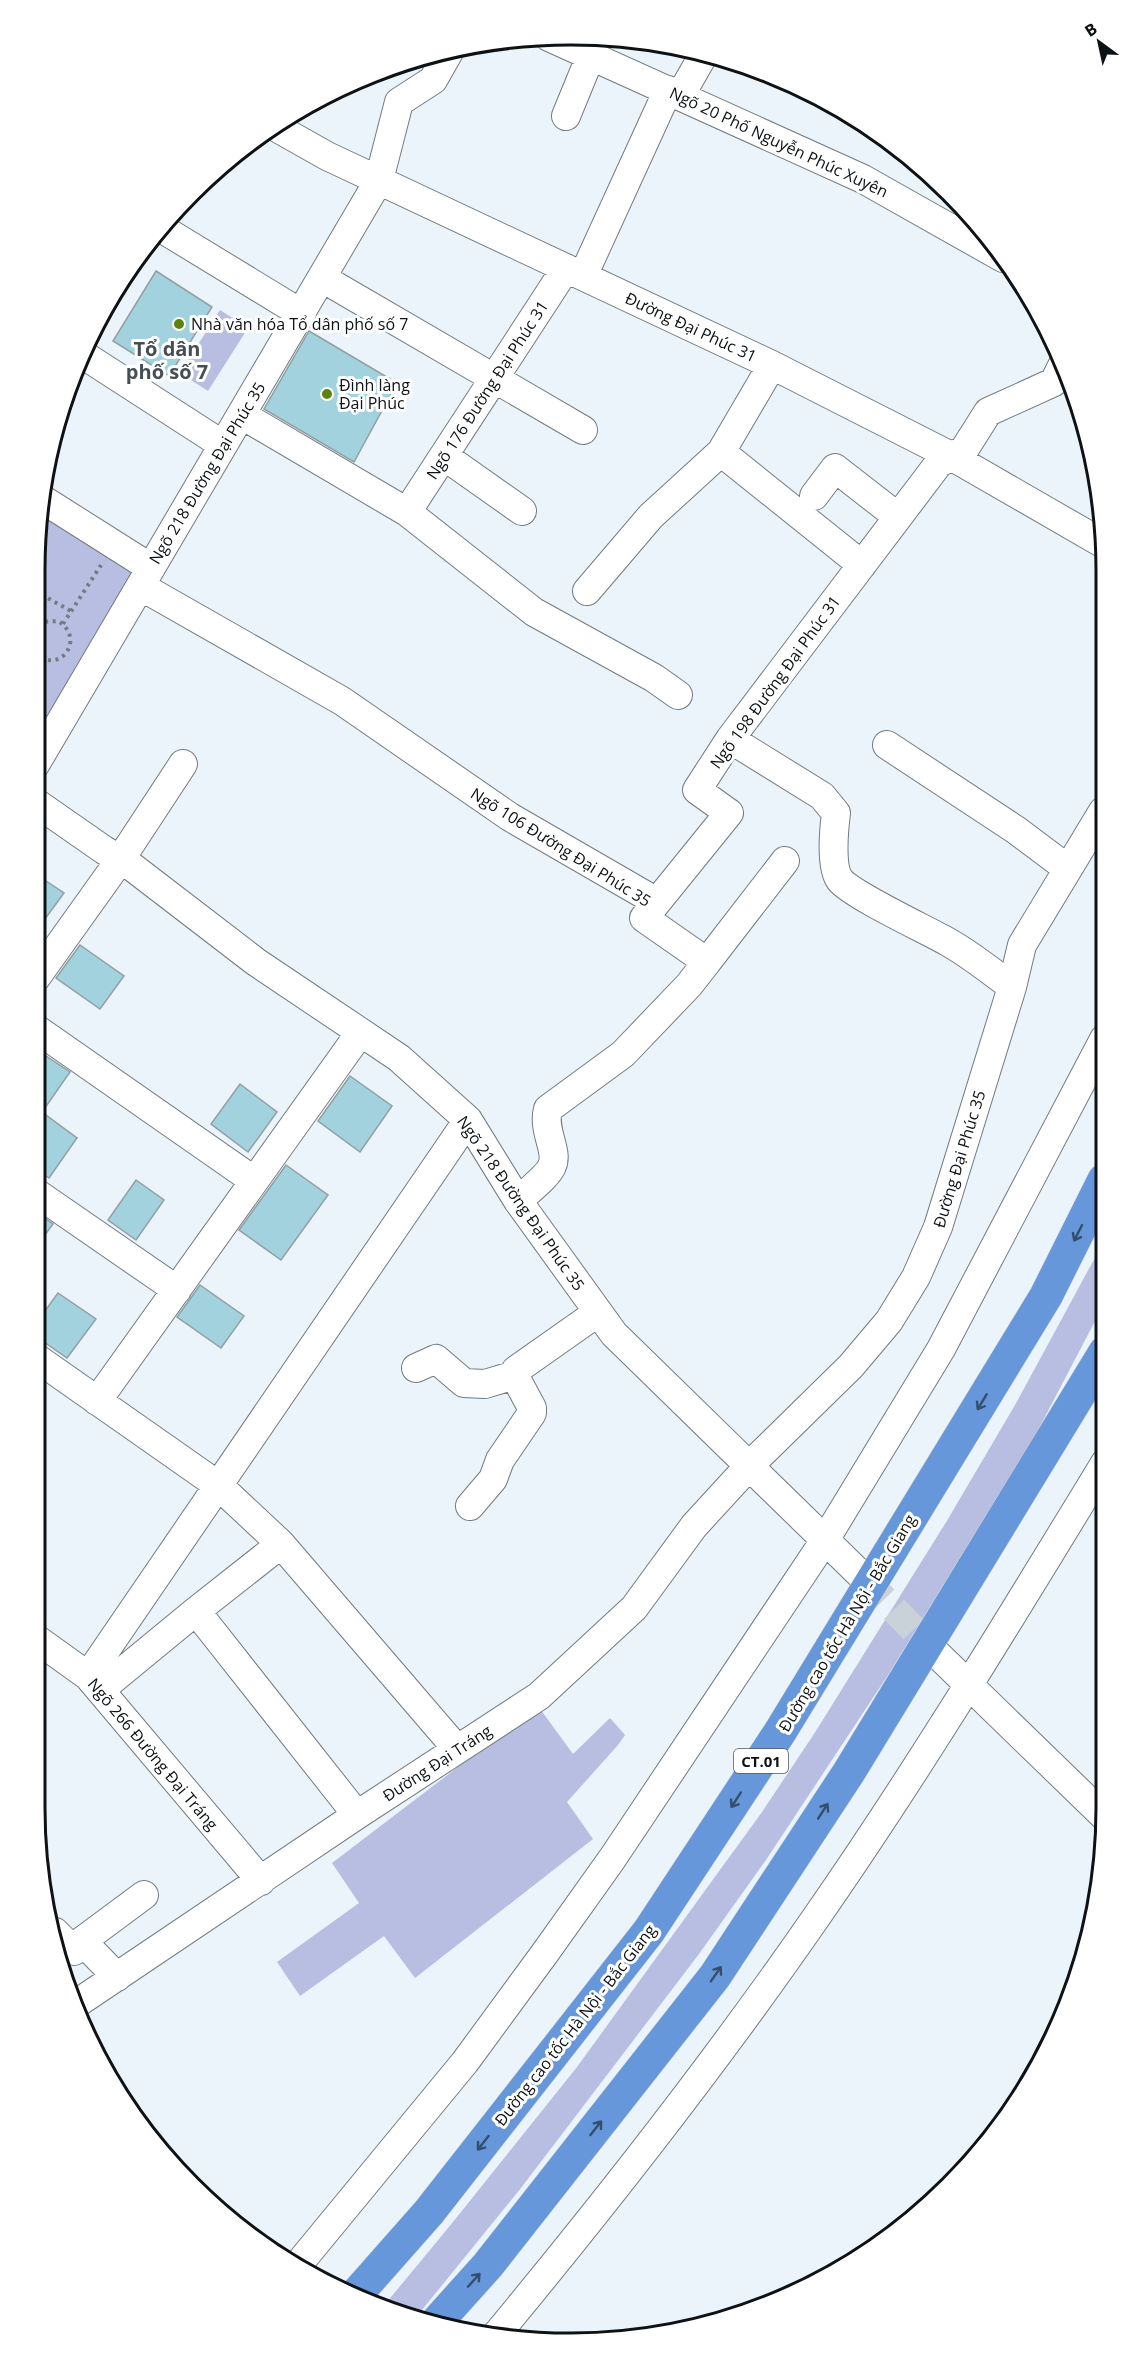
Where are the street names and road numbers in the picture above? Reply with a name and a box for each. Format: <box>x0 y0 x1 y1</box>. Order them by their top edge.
street label: Ngõ 20 Phố Nguyễn Phúc Xuyên <box>666 82 892 202</box>
street label: Đường Đại Phúc 31 <box>622 287 760 367</box>
street label: Ngõ 176 Đường Đại Phúc 31 <box>421 296 553 484</box>
street label: Ngõ 218 Đường Đại Phúc 35 <box>144 378 270 568</box>
street label: Ngõ 198 Đường Đại Phúc 31 <box>705 591 845 773</box>
street label: Ngõ 106 Đường Đại Phúc 35 <box>467 782 655 912</box>
street label: Đường Đại Phúc 35 <box>928 1088 990 1230</box>
street label: Ngõ 218 Đường Đại Phúc 35 <box>452 1111 590 1295</box>
street label: Đường cao tốc Hà Nội - Bắc Giang <box>773 1510 921 1736</box>
street label: Ngõ 266 Đường Đại Tráng <box>83 1673 223 1835</box>
street label: Đường Đại Tráng <box>378 1719 496 1807</box>
road number: CT.01 <box>734 1749 788 1773</box>
street label: Đường cao tốc Hà Nội - Bắc Giang <box>489 1919 661 2130</box>

